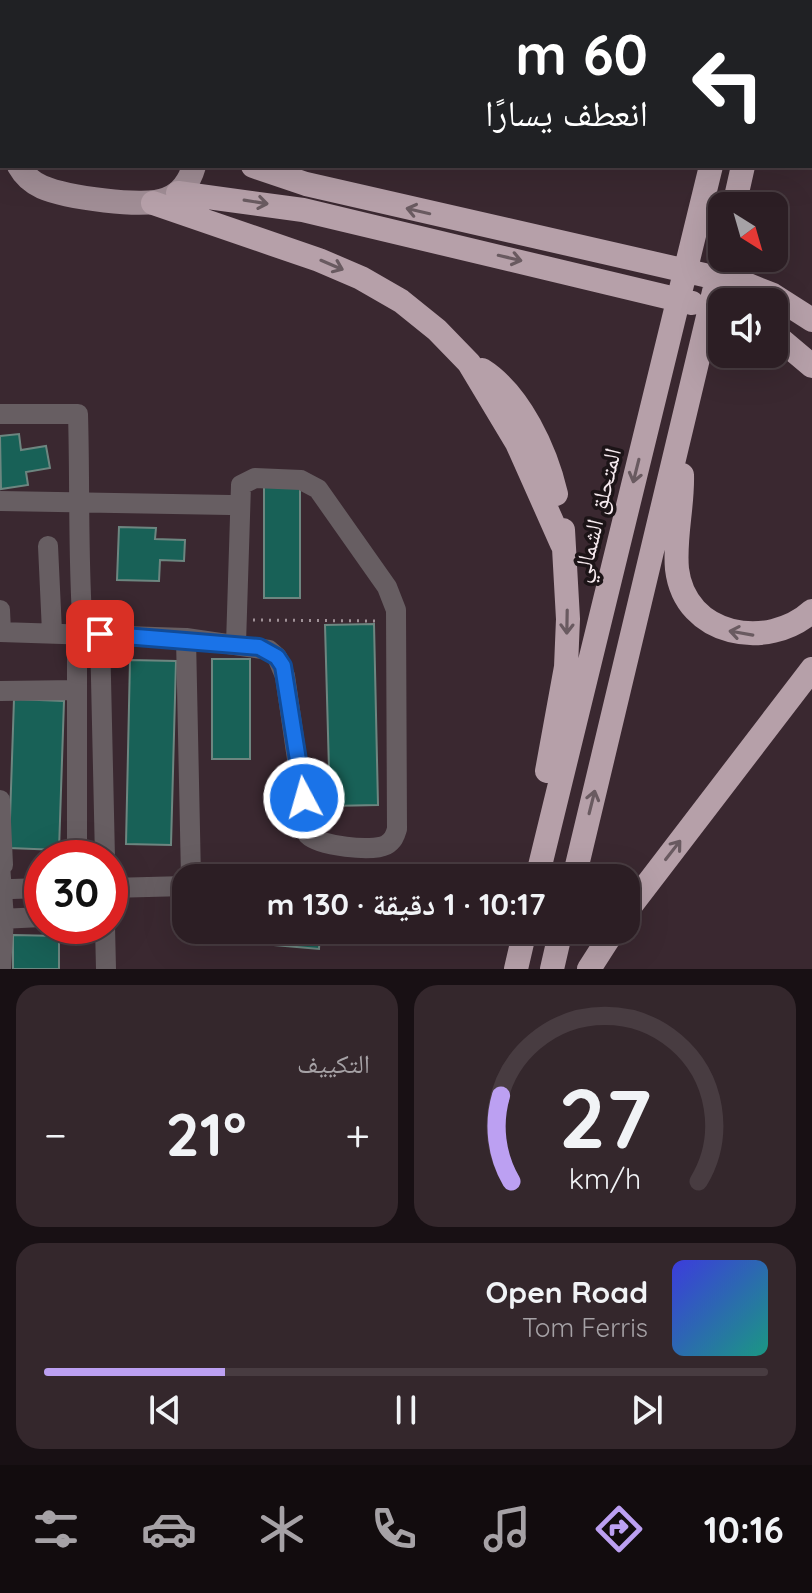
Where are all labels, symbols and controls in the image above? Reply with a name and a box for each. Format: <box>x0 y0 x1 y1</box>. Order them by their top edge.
text: 60 m <box>515 19 648 89</box>
icon: left <box>676 32 780 136</box>
text: انعطف يسارًا <box>485 90 648 135</box>
north arrow <box>708 192 788 272</box>
map controls <box>708 192 788 368</box>
one-way arrow <box>243 195 268 210</box>
one-way arrow <box>406 202 431 217</box>
one-way arrow <box>496 251 522 266</box>
one-way arrow <box>319 259 344 274</box>
button: sound <box>708 288 788 368</box>
street label: المتحلق الشمالي <box>565 445 632 587</box>
one-way arrow <box>627 457 642 483</box>
pin <box>66 600 134 668</box>
one-way arrow <box>560 608 575 635</box>
icon: arrive <box>78 612 122 656</box>
one-way arrow <box>729 625 754 640</box>
position arrow <box>262 756 346 840</box>
one-way arrow <box>585 790 600 816</box>
speed limit sign: 30 <box>24 840 128 944</box>
one-way arrow <box>664 840 681 861</box>
text: 10:17 · 1 دقيقة · 130 m <box>267 885 545 923</box>
text: التكييف <box>297 1047 370 1080</box>
text: 27 <box>558 1065 652 1169</box>
text: 21° <box>166 1096 247 1171</box>
text: − <box>44 1107 67 1162</box>
text: + <box>345 1107 370 1162</box>
text: km/h <box>569 1160 641 1196</box>
text: Open Road <box>486 1273 648 1311</box>
text: Tom Ferris <box>522 1311 648 1344</box>
icon: previous <box>143 1388 187 1432</box>
icon: pause <box>384 1388 428 1432</box>
icon: next <box>625 1388 669 1432</box>
icon: filters <box>28 1501 84 1557</box>
icon: car <box>141 1501 197 1557</box>
icon: climate <box>254 1501 310 1557</box>
icon: phone <box>366 1501 422 1557</box>
icon: music <box>479 1501 535 1557</box>
icon: directions <box>591 1501 647 1557</box>
text: 10:16 <box>704 1507 784 1552</box>

